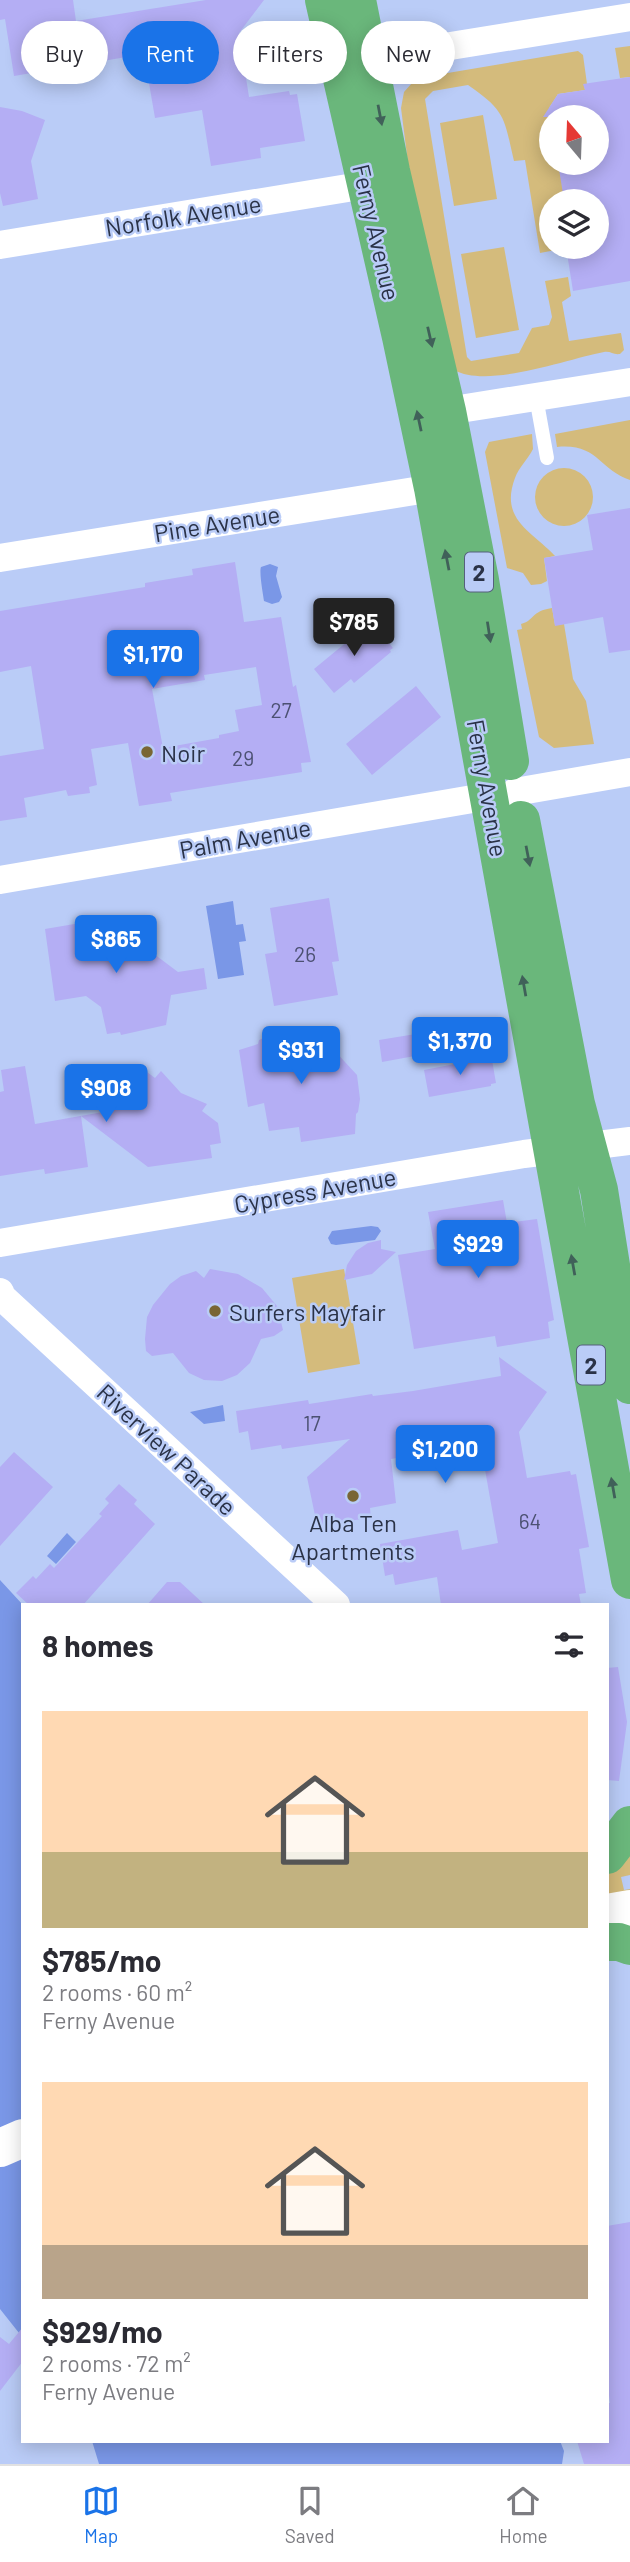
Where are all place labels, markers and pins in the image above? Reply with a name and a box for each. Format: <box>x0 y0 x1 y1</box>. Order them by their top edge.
pin: $785 <box>313 598 395 658</box>
pin: $1,170 <box>96 630 210 690</box>
place label: Noir <box>161 738 205 767</box>
marker: Noir <box>139 744 155 760</box>
pin: $865 <box>75 916 157 975</box>
pin: $1,370 <box>403 1018 517 1077</box>
pin: $931 <box>260 1026 342 1086</box>
pin: $908 <box>65 1064 147 1124</box>
pin: $929 <box>437 1220 519 1280</box>
place label: Surfers Mayfair <box>229 1297 386 1326</box>
marker: Surfers Mayfair <box>207 1303 223 1319</box>
pin: $1,200 <box>388 1426 502 1485</box>
marker: Alba Ten Apartments <box>345 1488 361 1504</box>
place label: Alba Ten Apartments <box>291 1508 415 1565</box>

